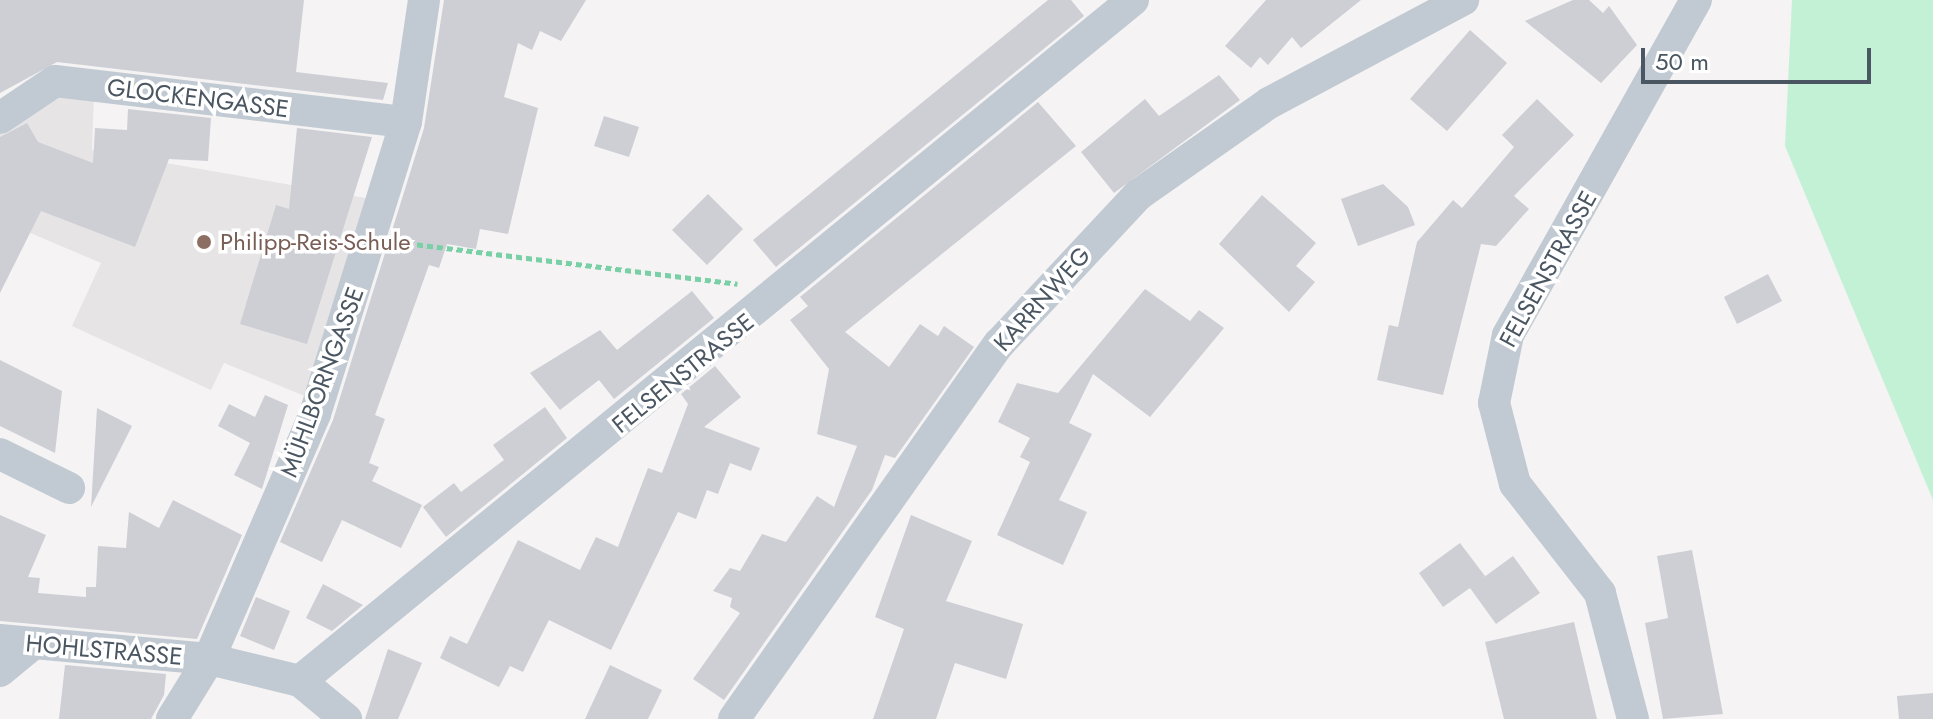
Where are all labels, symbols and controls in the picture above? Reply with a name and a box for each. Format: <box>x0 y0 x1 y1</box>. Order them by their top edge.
scale bar <box>1645 32 1875 82</box>
text: 50 m <box>1655 44 1709 79</box>
street label: GLOCKENGASSE <box>106 73 290 123</box>
street label: FELSENSTRASSE <box>1493 186 1603 352</box>
place label: Philipp-Reis-Schule <box>220 228 411 256</box>
marker: Philipp-Reis-Schule <box>195 233 213 251</box>
street label: KARRNWEG <box>988 241 1096 357</box>
street label: MÜHLBORNGASSE <box>274 283 370 481</box>
street label: FELSENSTRASSE <box>606 307 760 439</box>
street label: HOHLSTRASSE <box>24 629 184 671</box>

